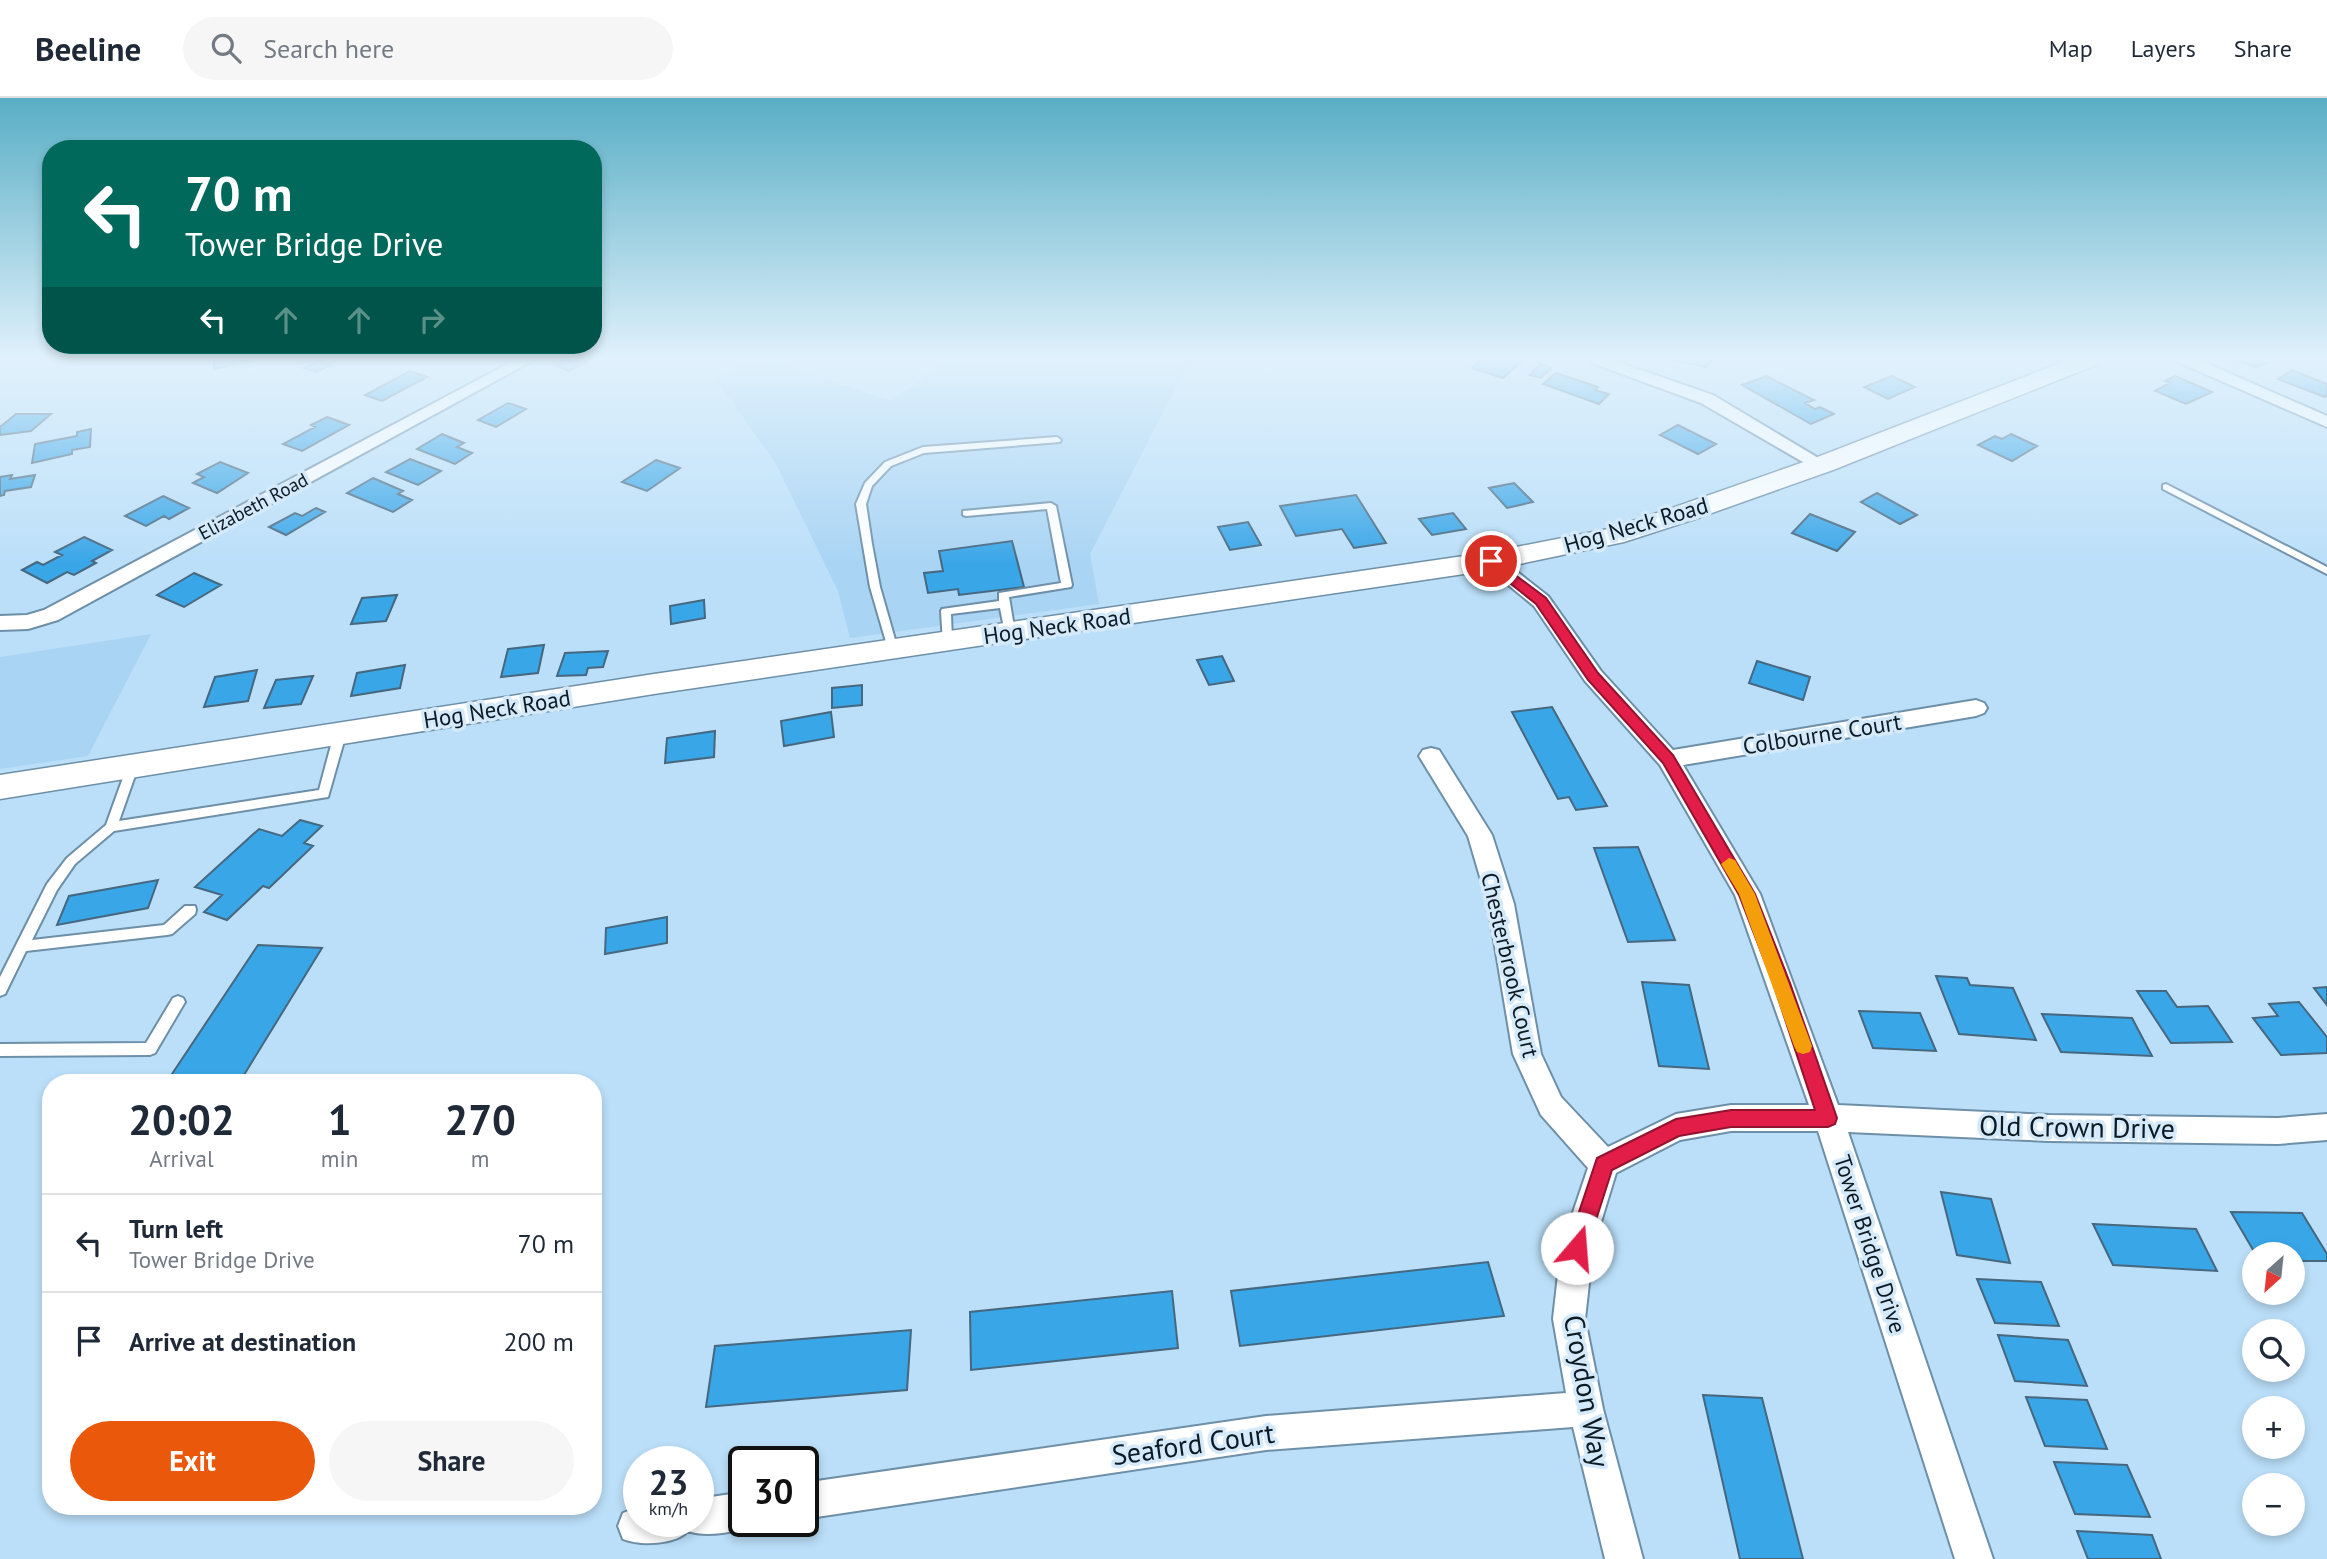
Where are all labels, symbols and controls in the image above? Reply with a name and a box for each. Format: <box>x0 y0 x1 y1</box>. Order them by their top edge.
search box <box>183 17 673 80</box>
text: Beeline <box>35 27 141 70</box>
icon: search <box>207 29 245 67</box>
text: Search here <box>263 32 394 65</box>
text: Map <box>2049 33 2093 64</box>
text: Layers <box>2131 33 2196 64</box>
text: Share <box>2234 33 2292 64</box>
text: 70 m <box>185 161 292 225</box>
icon: left <box>70 168 161 259</box>
text: Tower Bridge Drive <box>185 223 443 265</box>
icon: left <box>194 301 232 339</box>
icon: ahead <box>267 301 305 339</box>
icon: ahead <box>340 301 378 339</box>
icon: right <box>413 301 451 339</box>
street label: Elizabeth Road <box>194 467 312 545</box>
street label: Hog Neck Road <box>1560 490 1711 559</box>
pin <box>1461 531 1521 591</box>
icon: arrive <box>1472 542 1510 580</box>
street label: Hog Neck Road <box>981 601 1133 650</box>
street label: Hog Neck Road <box>421 683 573 734</box>
street label: Colbourne Court <box>1741 707 1903 760</box>
street label: Chesterbrook Court <box>1475 870 1546 1060</box>
text: 20:02 <box>128 1092 235 1147</box>
text: 1 <box>328 1092 351 1147</box>
text: 270 <box>444 1092 516 1147</box>
street label: Old Crown Drive <box>1979 1106 2175 1147</box>
text: Arrival <box>149 1144 214 1173</box>
text: min <box>321 1144 358 1173</box>
text: m <box>471 1144 489 1173</box>
street label: Tower Bridge Drive <box>1828 1151 1913 1337</box>
position arrow <box>1540 1211 1614 1285</box>
text: Turn left <box>129 1212 223 1245</box>
icon: left <box>70 1224 108 1262</box>
text: 70 m <box>518 1227 574 1260</box>
north arrow <box>2242 1242 2305 1306</box>
map controls <box>2242 1242 2305 1536</box>
text: Tower Bridge Drive <box>129 1245 315 1274</box>
street label: Croydon Way <box>1556 1312 1619 1470</box>
button: search <box>2242 1319 2305 1382</box>
icon: arrive <box>70 1322 108 1360</box>
text: Arrive at destination <box>129 1325 356 1358</box>
text: 200 m <box>503 1325 574 1358</box>
button: + <box>2242 1396 2305 1459</box>
street label: Seaford Court <box>1109 1414 1277 1473</box>
button: Exit <box>70 1421 315 1501</box>
button: Share <box>329 1421 574 1501</box>
speed limit sign: 30 <box>728 1446 819 1537</box>
text: 23 <box>649 1459 688 1505</box>
button: − <box>2242 1473 2305 1536</box>
text: km/h <box>649 1497 688 1520</box>

